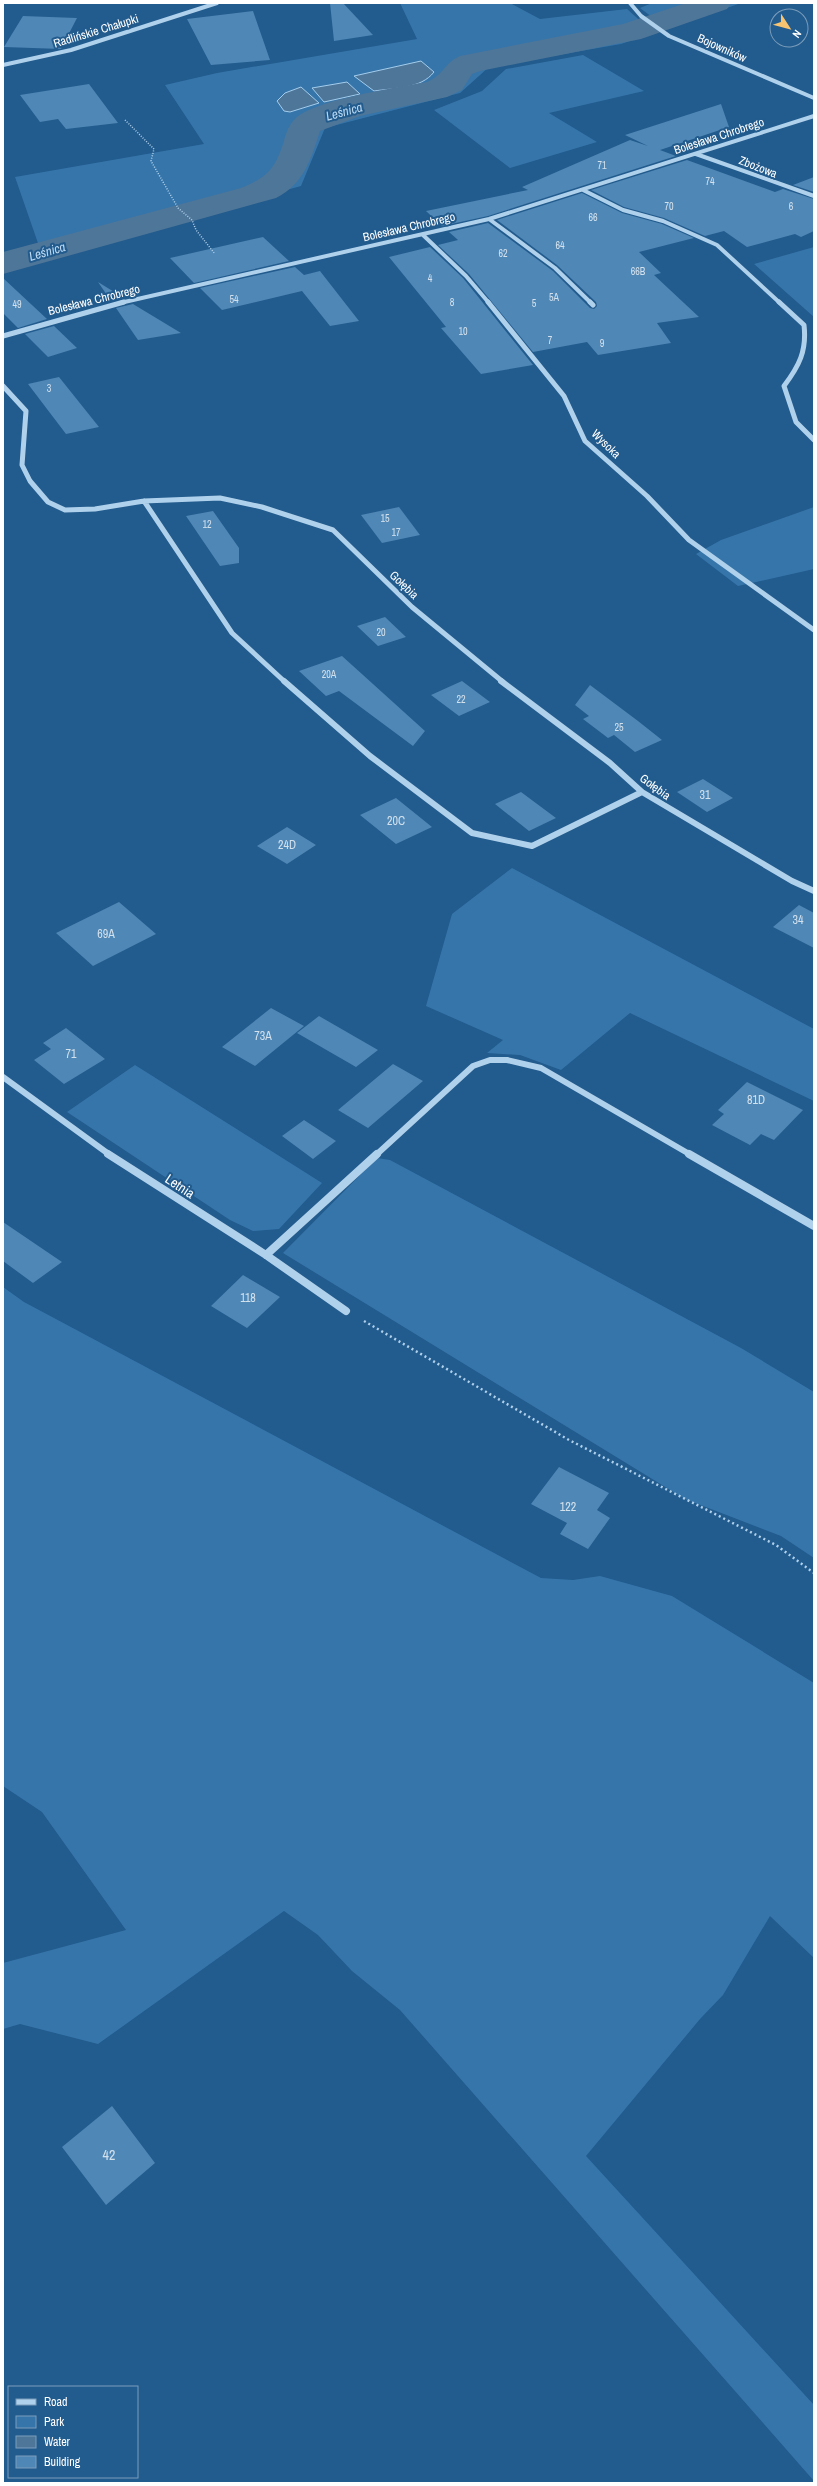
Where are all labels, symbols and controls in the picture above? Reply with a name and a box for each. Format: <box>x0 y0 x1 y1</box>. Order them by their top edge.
north arrow <box>769 8 809 48</box>
street label: Radlińskie Chałupki <box>52 10 140 52</box>
text: N <box>790 27 805 41</box>
street label: Bojowników <box>695 30 750 66</box>
water label: Leśnica <box>324 98 364 125</box>
street label: Bolesława Chrobrego <box>672 114 766 158</box>
street label: Zbożowa <box>736 152 780 182</box>
house number: 71 <box>597 159 607 172</box>
house number: 74 <box>705 175 715 188</box>
house number: 70 <box>664 200 674 213</box>
house number: 6 <box>789 200 794 213</box>
street label: Bolesława Chrobrego <box>361 209 457 245</box>
house number: 66 <box>588 211 598 224</box>
water label: Leśnica <box>27 238 67 265</box>
house number: 64 <box>555 239 565 252</box>
house number: 62 <box>498 247 508 260</box>
house number: 66B <box>631 265 646 278</box>
house number: 4 <box>428 272 433 285</box>
street label: Bolesława Chrobrego <box>46 281 142 319</box>
house number: 5A <box>549 291 560 304</box>
house number: 54 <box>229 293 239 306</box>
house number: 8 <box>450 296 455 309</box>
house number: 5 <box>532 297 537 310</box>
house number: 49 <box>12 298 22 311</box>
house number: 10 <box>458 325 468 338</box>
house number: 7 <box>548 334 553 347</box>
house number: 9 <box>600 337 605 350</box>
house number: 3 <box>47 382 52 395</box>
street label: Wysoka <box>588 426 624 462</box>
house number: 15 <box>380 512 390 525</box>
house number: 12 <box>202 518 212 531</box>
house number: 17 <box>391 526 401 539</box>
street label: Gołębia <box>386 567 422 603</box>
house number: 20 <box>376 626 386 639</box>
house number: 20A <box>322 668 337 681</box>
house number: 22 <box>456 693 466 706</box>
house number: 25 <box>614 721 624 734</box>
street label: Gołębia <box>636 770 674 804</box>
house number: 31 <box>700 787 711 803</box>
house number: 20C <box>387 813 405 829</box>
house number: 24D <box>278 837 296 853</box>
house number: 34 <box>793 912 804 928</box>
house number: 69A <box>97 926 115 942</box>
house number: 73A <box>254 1028 272 1044</box>
house number: 71 <box>66 1046 77 1062</box>
house number: 81D <box>747 1092 765 1108</box>
street label: Letnia <box>162 1170 199 1203</box>
house number: 118 <box>240 1290 256 1306</box>
house number: 122 <box>560 1499 576 1515</box>
house number: 42 <box>103 2146 115 2164</box>
legend <box>8 2386 138 2478</box>
text: Road <box>44 2394 68 2410</box>
text: Park <box>44 2414 64 2430</box>
text: Water <box>44 2434 71 2450</box>
text: Building <box>44 2454 81 2470</box>

